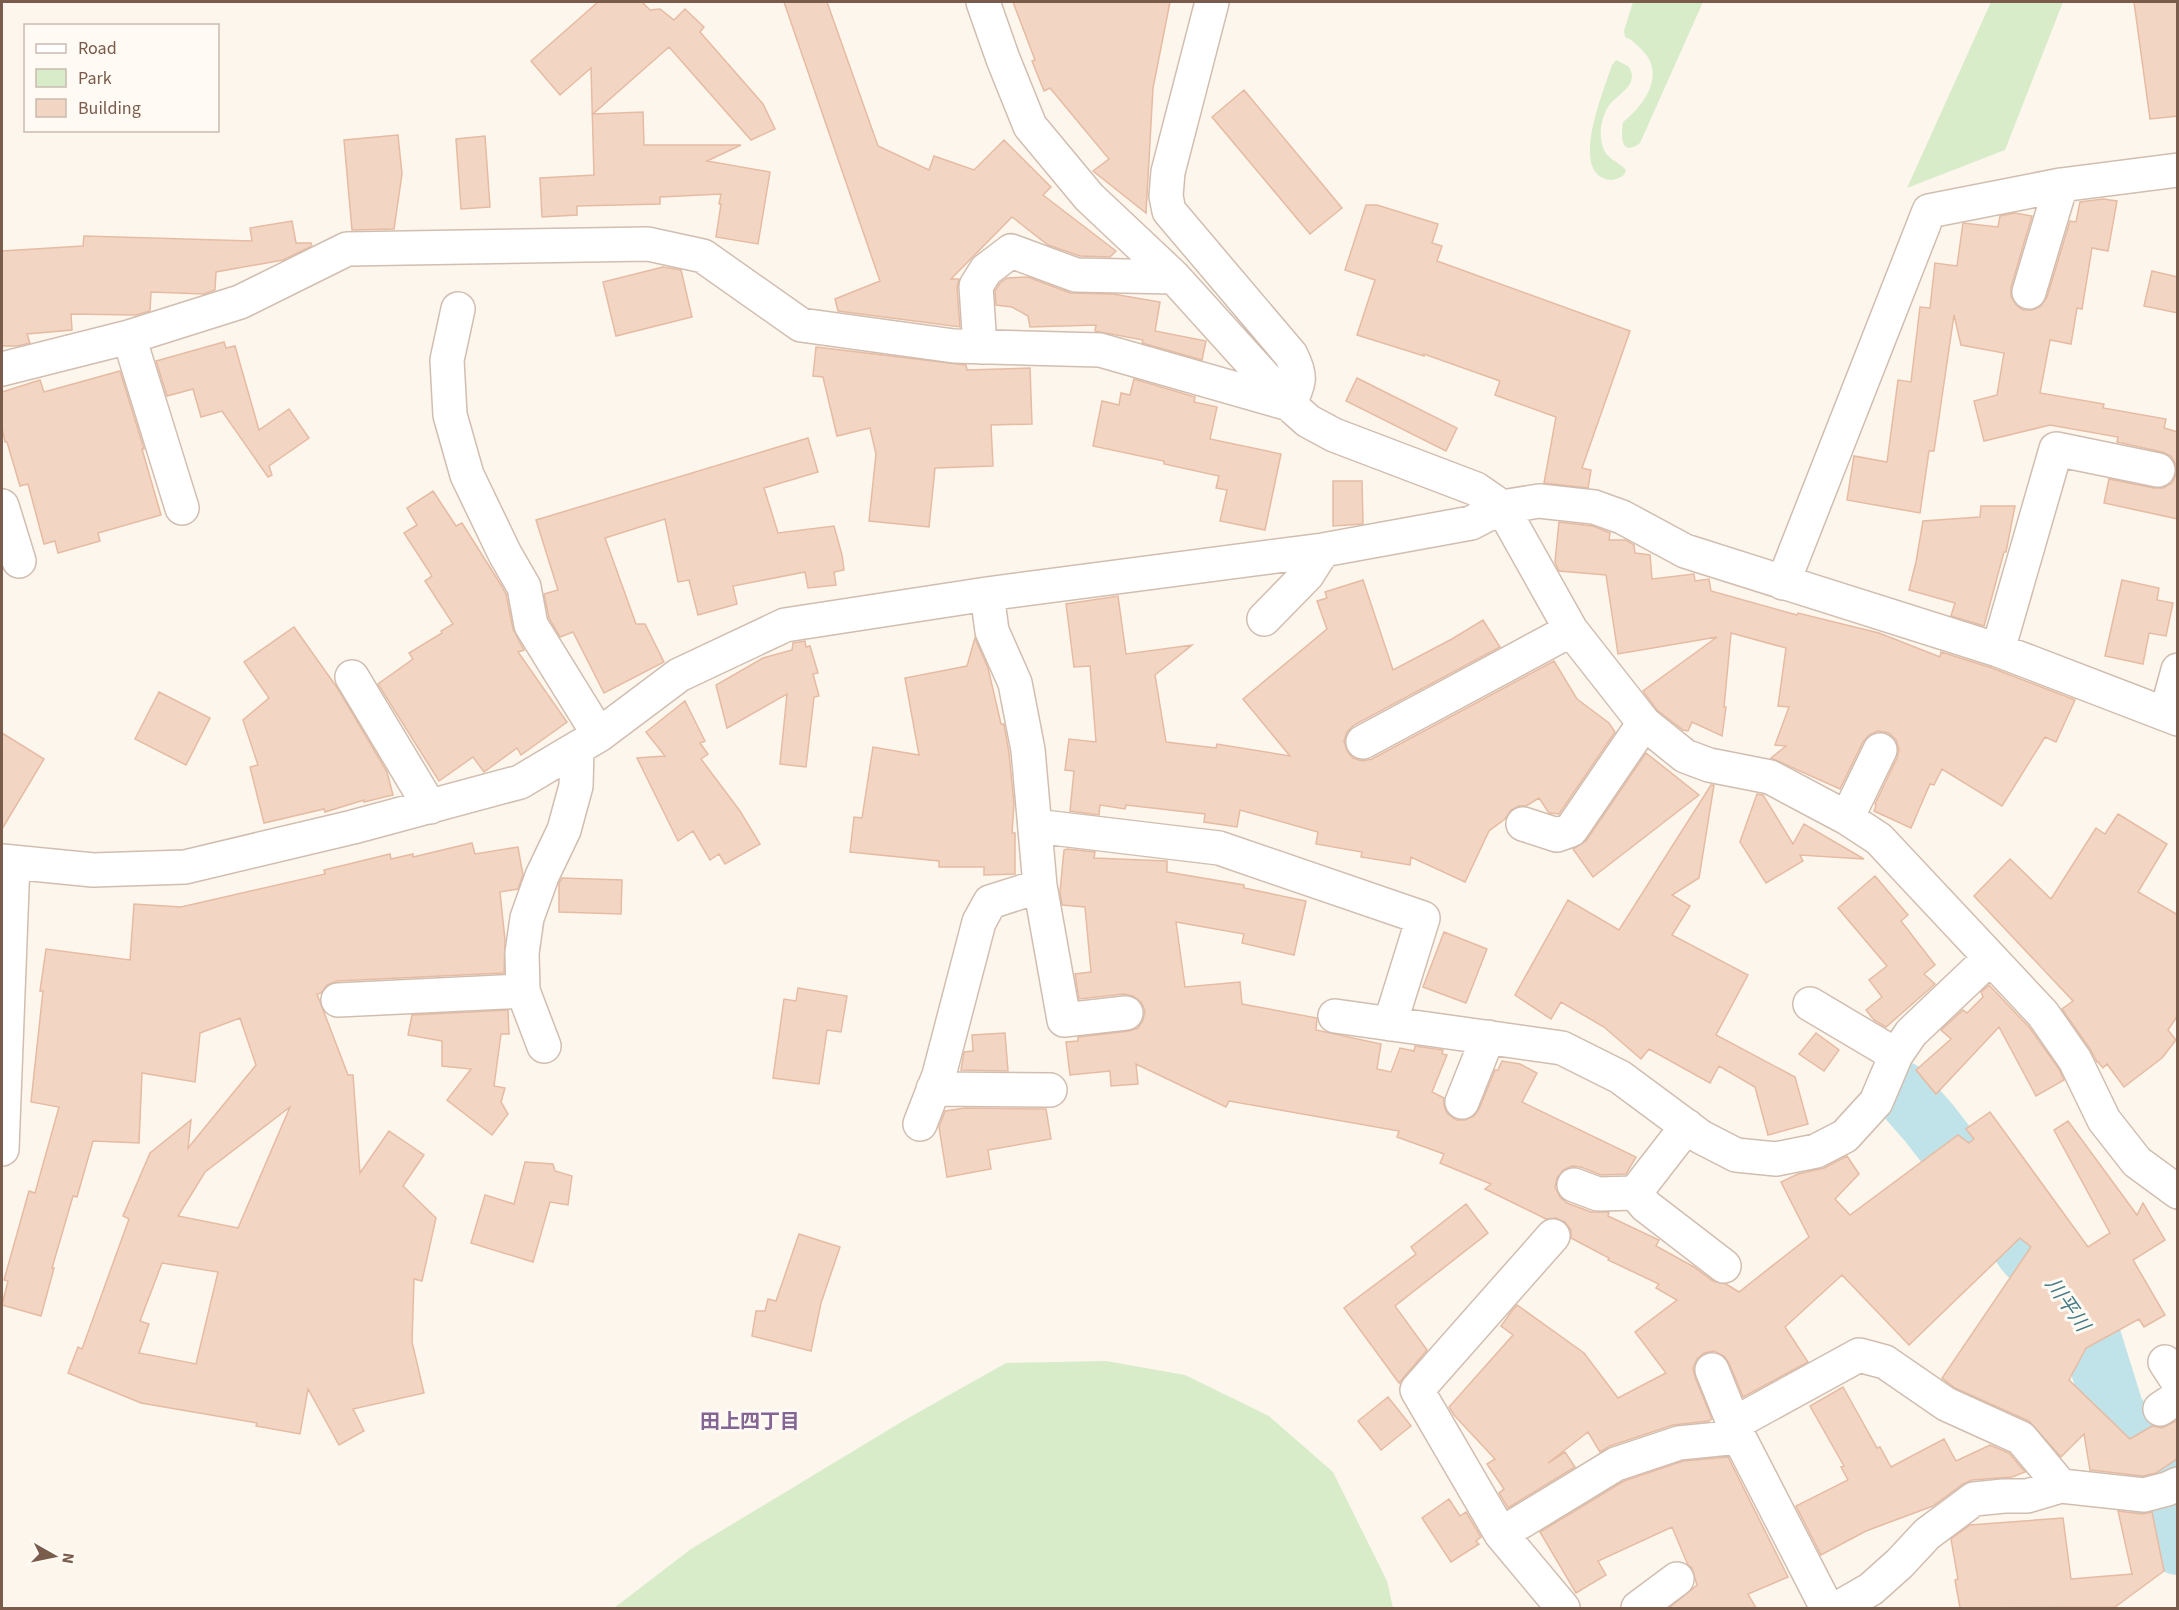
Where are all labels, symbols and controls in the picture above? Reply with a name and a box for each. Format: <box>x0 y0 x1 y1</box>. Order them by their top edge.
legend <box>24 24 219 132</box>
text: Road <box>78 36 117 61</box>
text: Park <box>78 66 112 91</box>
text: Building <box>78 96 141 121</box>
water label: 川平川 <box>2039 1272 2097 1339</box>
district label: 田上四丁目 <box>700 1408 800 1436</box>
north arrow <box>24 1526 84 1586</box>
text: N <box>56 1551 80 1565</box>

